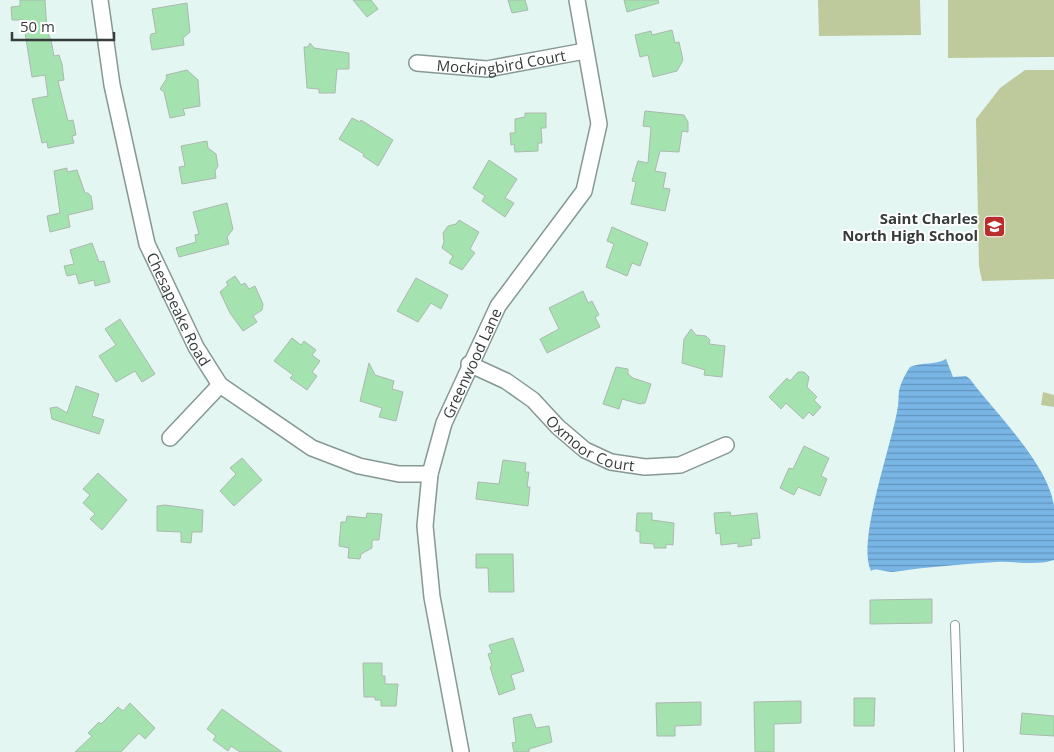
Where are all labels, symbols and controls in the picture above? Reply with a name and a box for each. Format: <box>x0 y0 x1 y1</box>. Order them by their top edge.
scale bar <box>12 10 115 42</box>
text: 50 m <box>20 16 55 36</box>
street label: Mockingbird Court <box>436 45 567 79</box>
place label: Saint Charles North High School <box>842 208 978 245</box>
school or university icon: Saint Charles North High School <box>982 215 1006 239</box>
street label: Chesapeake Road <box>142 249 215 370</box>
street label: Greenwood Lane <box>437 305 506 422</box>
street label: Oxmoor Court <box>542 411 636 475</box>

